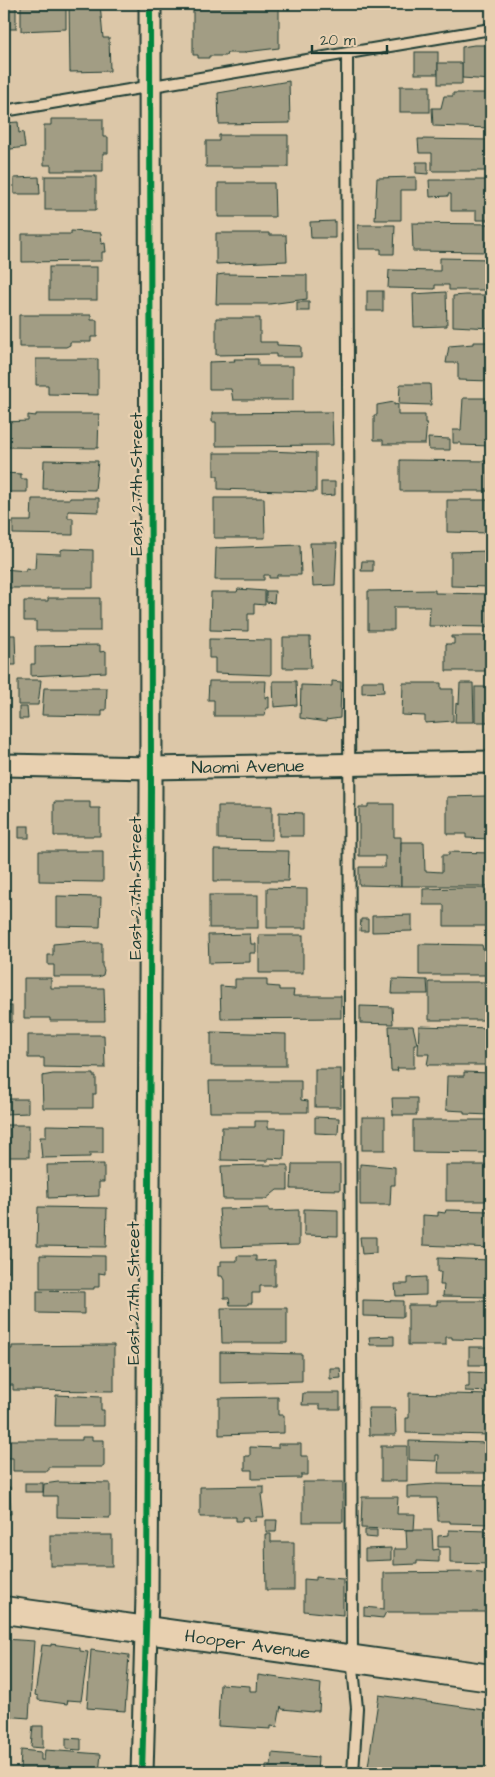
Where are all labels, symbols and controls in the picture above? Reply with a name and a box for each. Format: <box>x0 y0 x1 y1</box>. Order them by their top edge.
scale bar <box>312 22 388 54</box>
text: 20 m <box>320 30 356 51</box>
street label: East 27th Street <box>124 411 149 556</box>
street label: Naomi Avenue <box>191 753 305 780</box>
street label: East 27th Street <box>123 815 148 960</box>
street label: East 27th Street <box>121 1220 146 1365</box>
street label: Hooper Avenue <box>183 1623 312 1666</box>

